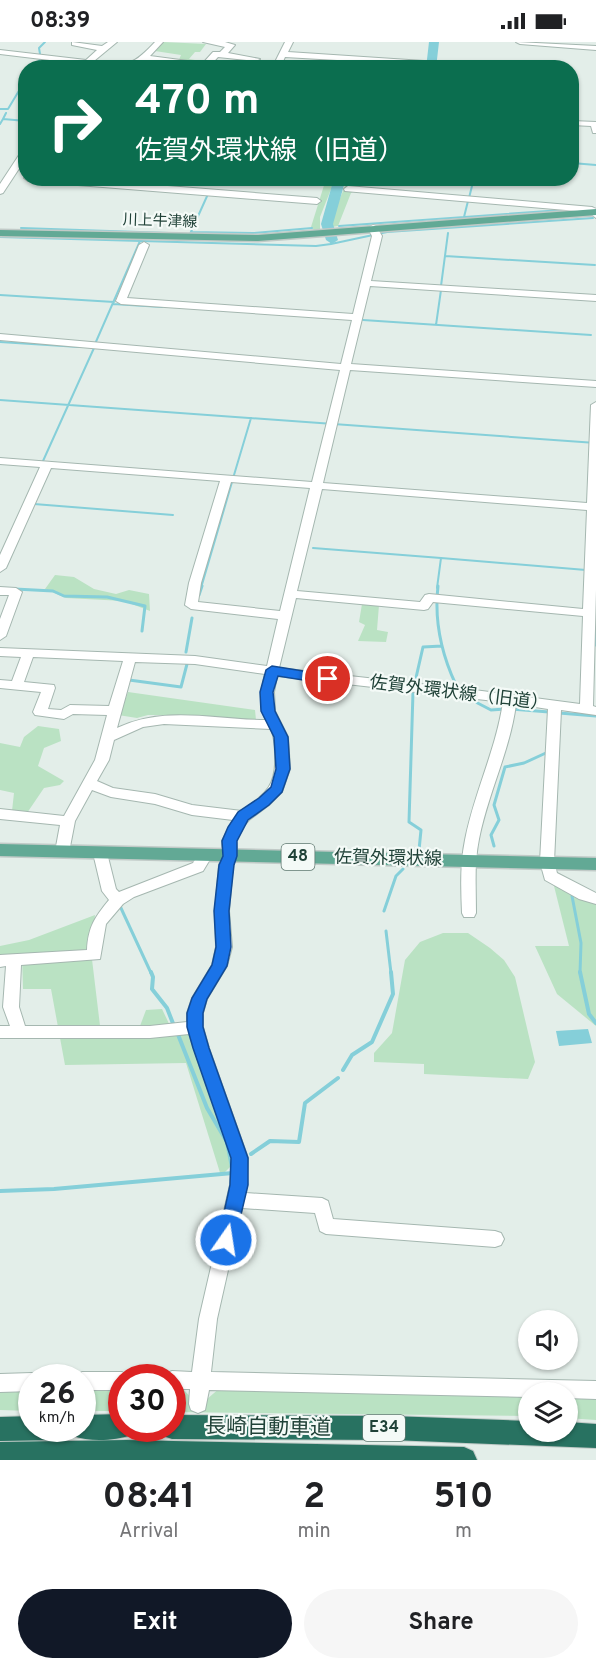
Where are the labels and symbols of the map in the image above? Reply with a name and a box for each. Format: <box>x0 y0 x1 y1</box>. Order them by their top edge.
street label: 川上牛津線 <box>122 211 198 233</box>
pin <box>302 653 353 704</box>
street label: 佐賀外環状線（旧道） <box>368 672 550 716</box>
road number: 48 <box>282 844 314 870</box>
street label: 佐賀外環状線 <box>334 847 442 871</box>
position arrow <box>194 1208 258 1272</box>
speed limit sign: 30 <box>108 1364 186 1442</box>
street label: 長崎自動車道 <box>205 1413 331 1443</box>
road number: E34 <box>363 1415 405 1441</box>

